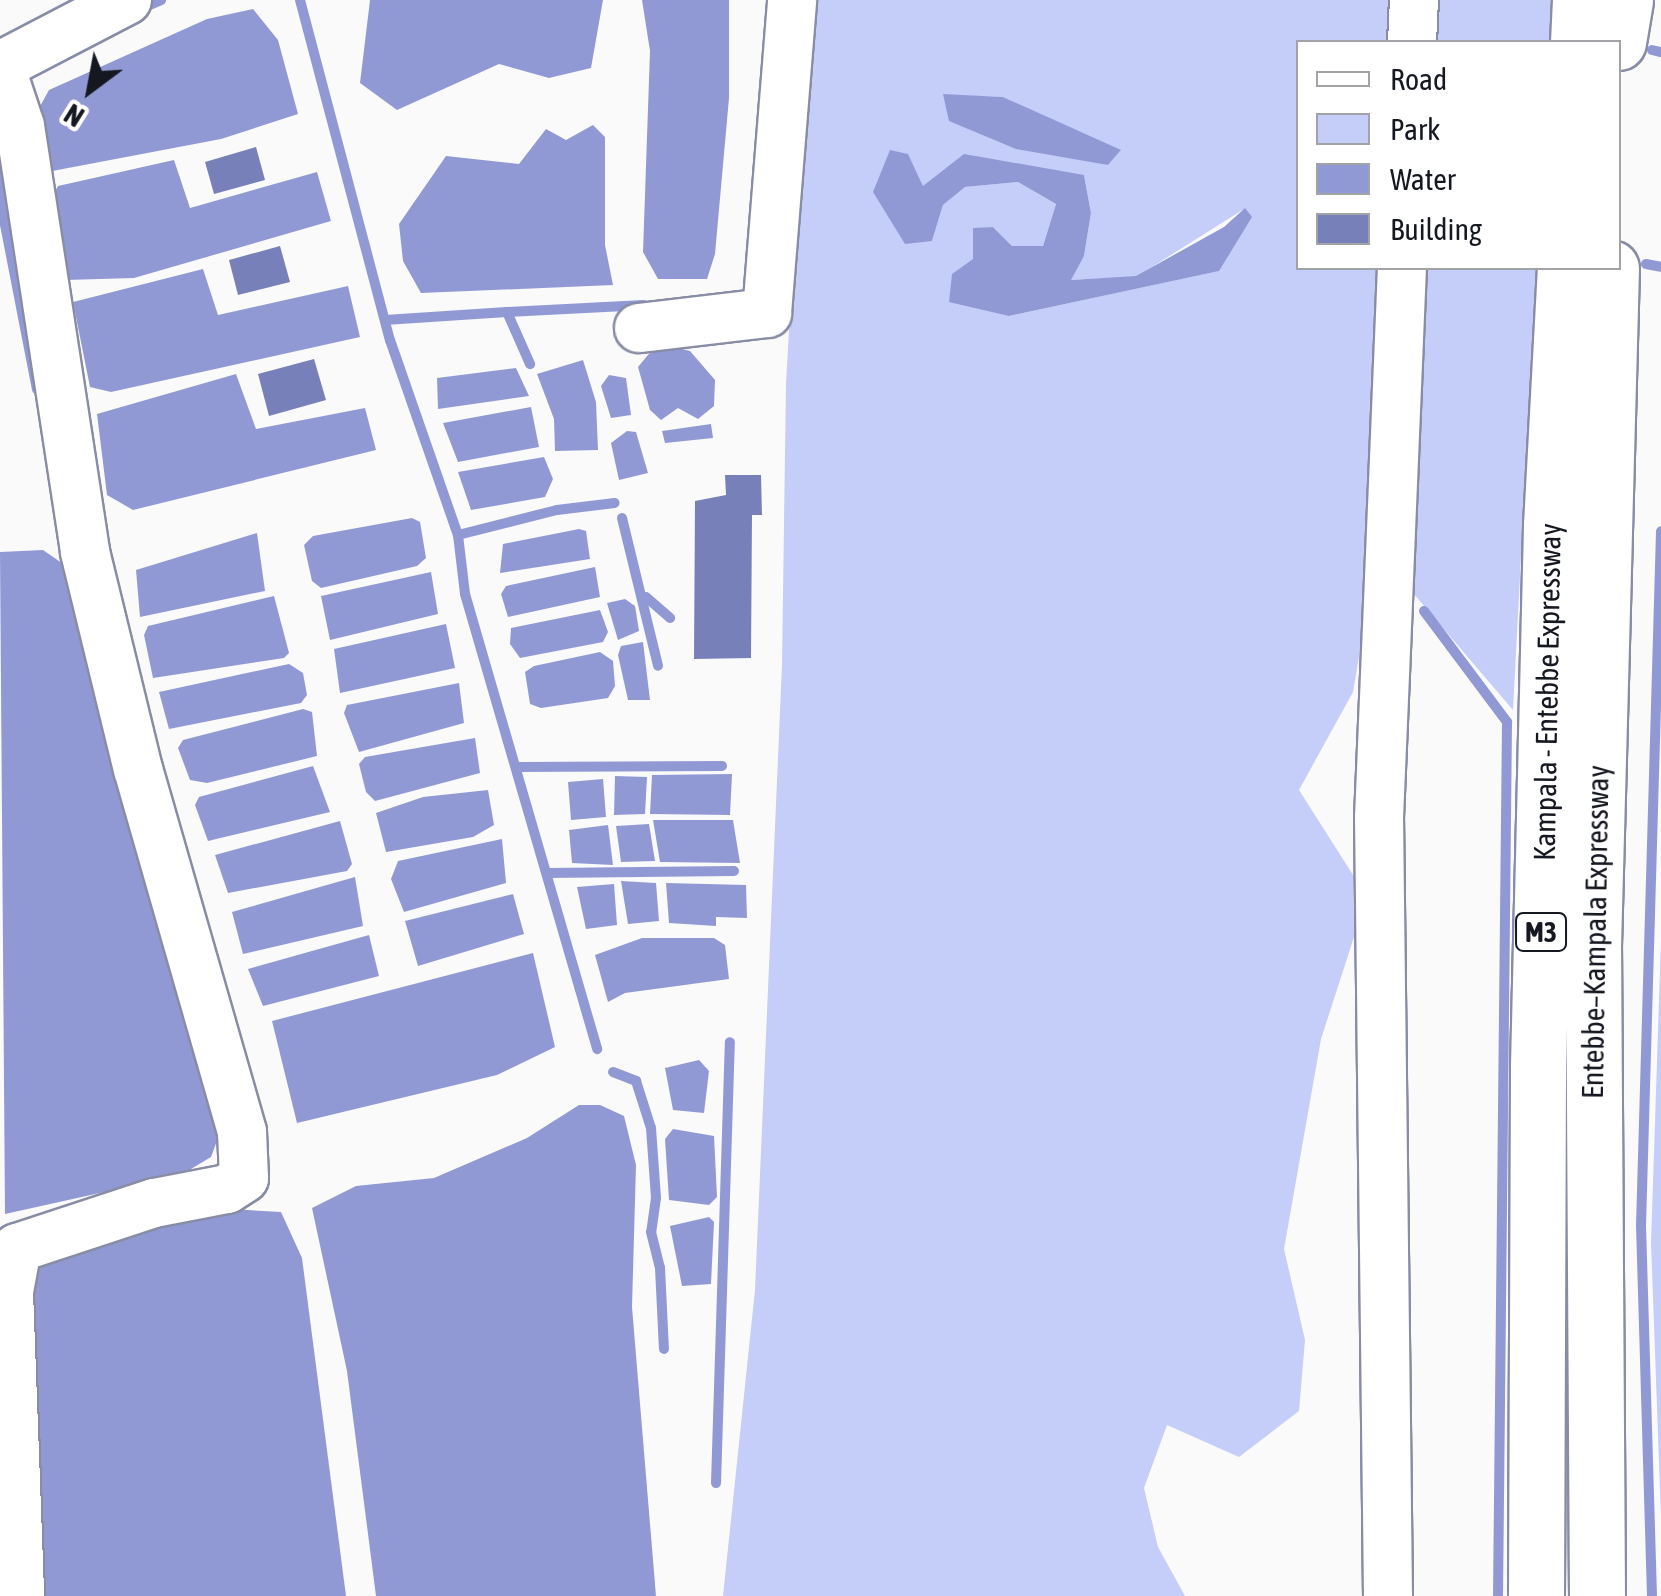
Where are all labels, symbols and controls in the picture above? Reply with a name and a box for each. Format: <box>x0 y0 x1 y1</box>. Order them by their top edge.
north arrow <box>40 40 140 140</box>
legend <box>1296 40 1621 270</box>
text: Road <box>1390 62 1447 96</box>
text: N <box>59 97 90 133</box>
text: Park <box>1390 112 1440 146</box>
text: Water <box>1390 162 1456 196</box>
text: Building <box>1390 212 1482 246</box>
street label: Kampala - Entebbe Expressway <box>1526 523 1568 861</box>
street label: Entebbe–Kampala Expressway <box>1574 765 1616 1099</box>
road number: M3 <box>1514 909 1568 955</box>

